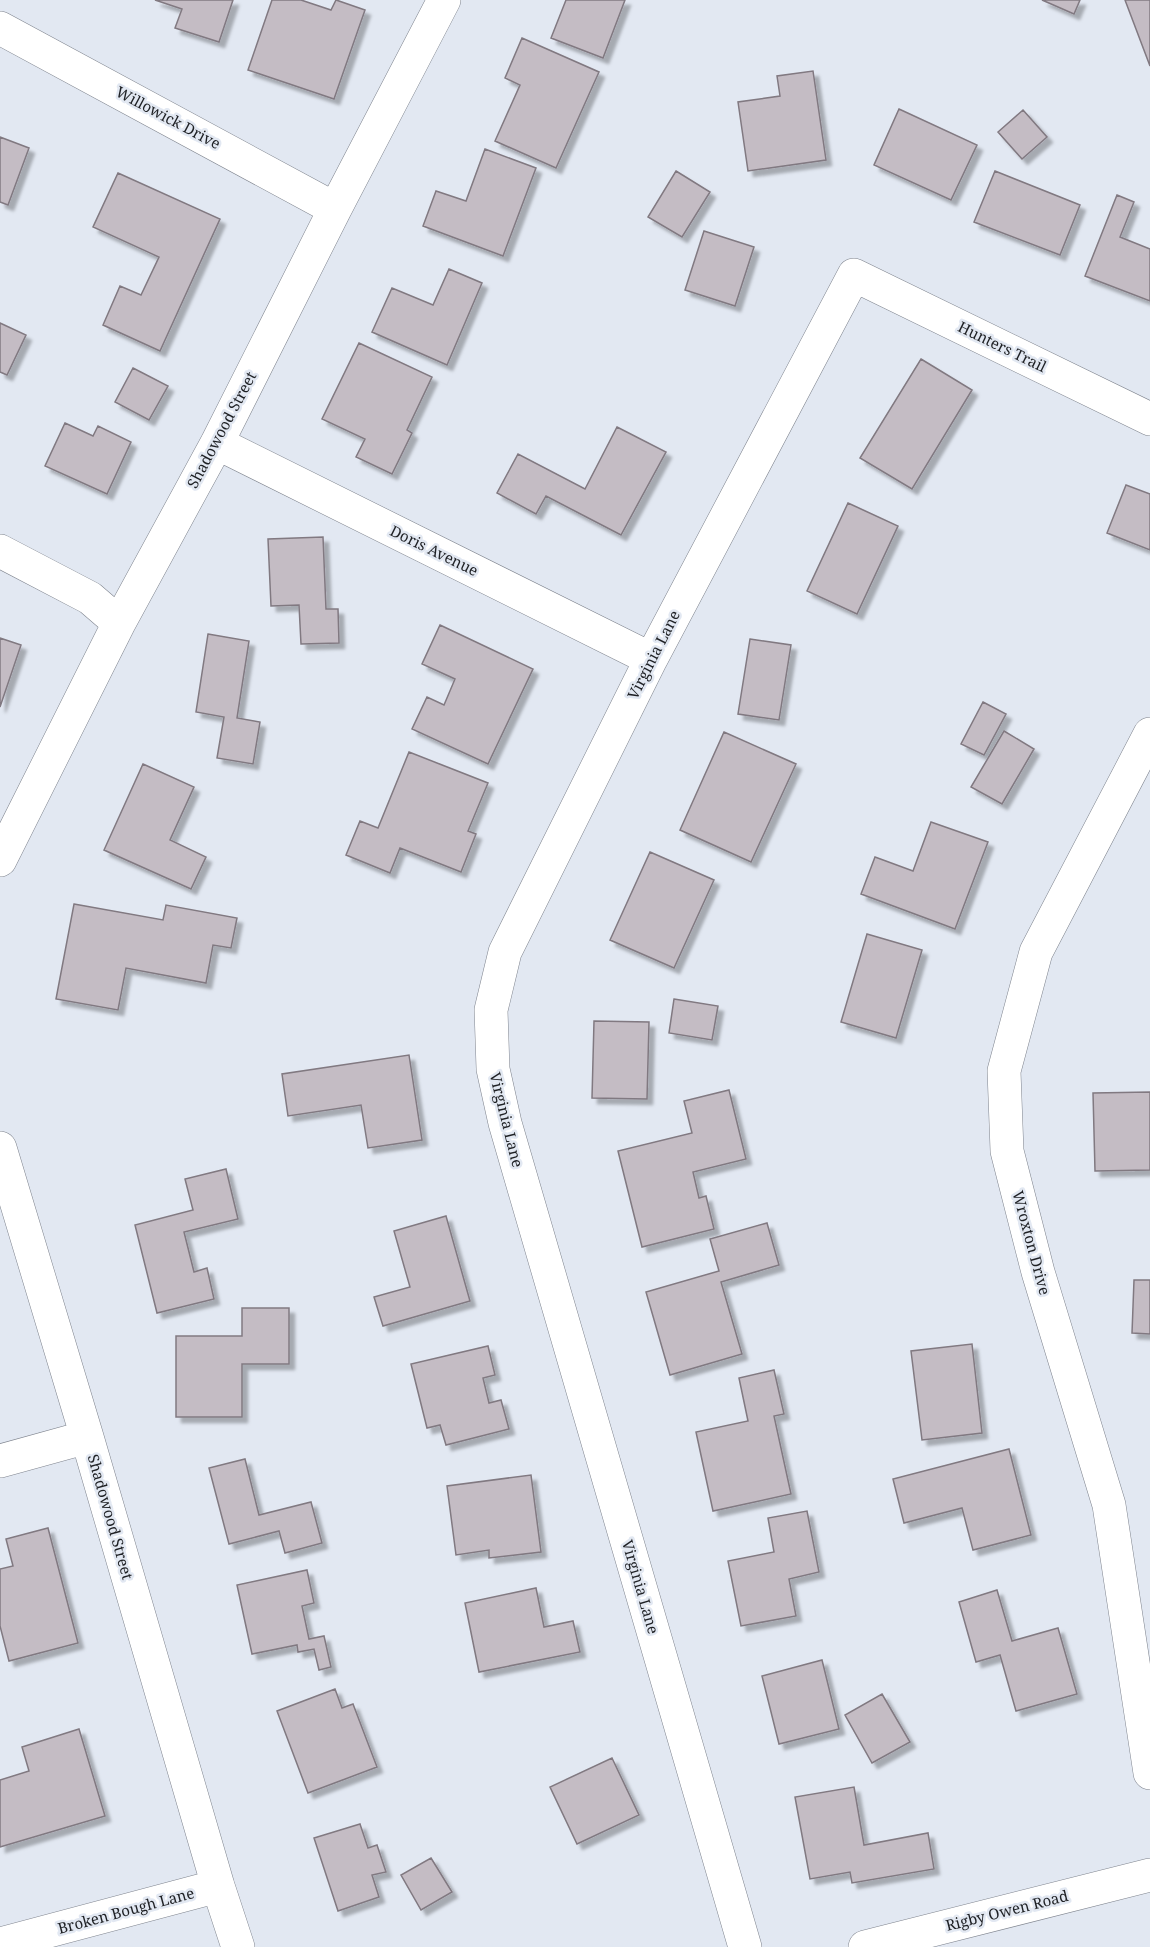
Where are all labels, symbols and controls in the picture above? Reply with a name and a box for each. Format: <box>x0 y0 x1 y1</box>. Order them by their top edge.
street label: Willowick Drive <box>113 81 224 153</box>
street label: Hunters Trail <box>955 316 1050 376</box>
street label: Shadowood Street <box>182 368 260 491</box>
street label: Doris Avenue <box>387 520 482 580</box>
street label: Virginia Lane <box>622 607 684 702</box>
street label: Virginia Lane <box>486 1070 528 1169</box>
street label: Wroxton Drive <box>1008 1188 1055 1297</box>
street label: Shadowood Street <box>84 1452 138 1582</box>
street label: Virginia Lane <box>618 1537 664 1636</box>
street label: Broken Bough Lane <box>55 1882 196 1938</box>
street label: Rigby Owen Road <box>943 1885 1070 1935</box>

